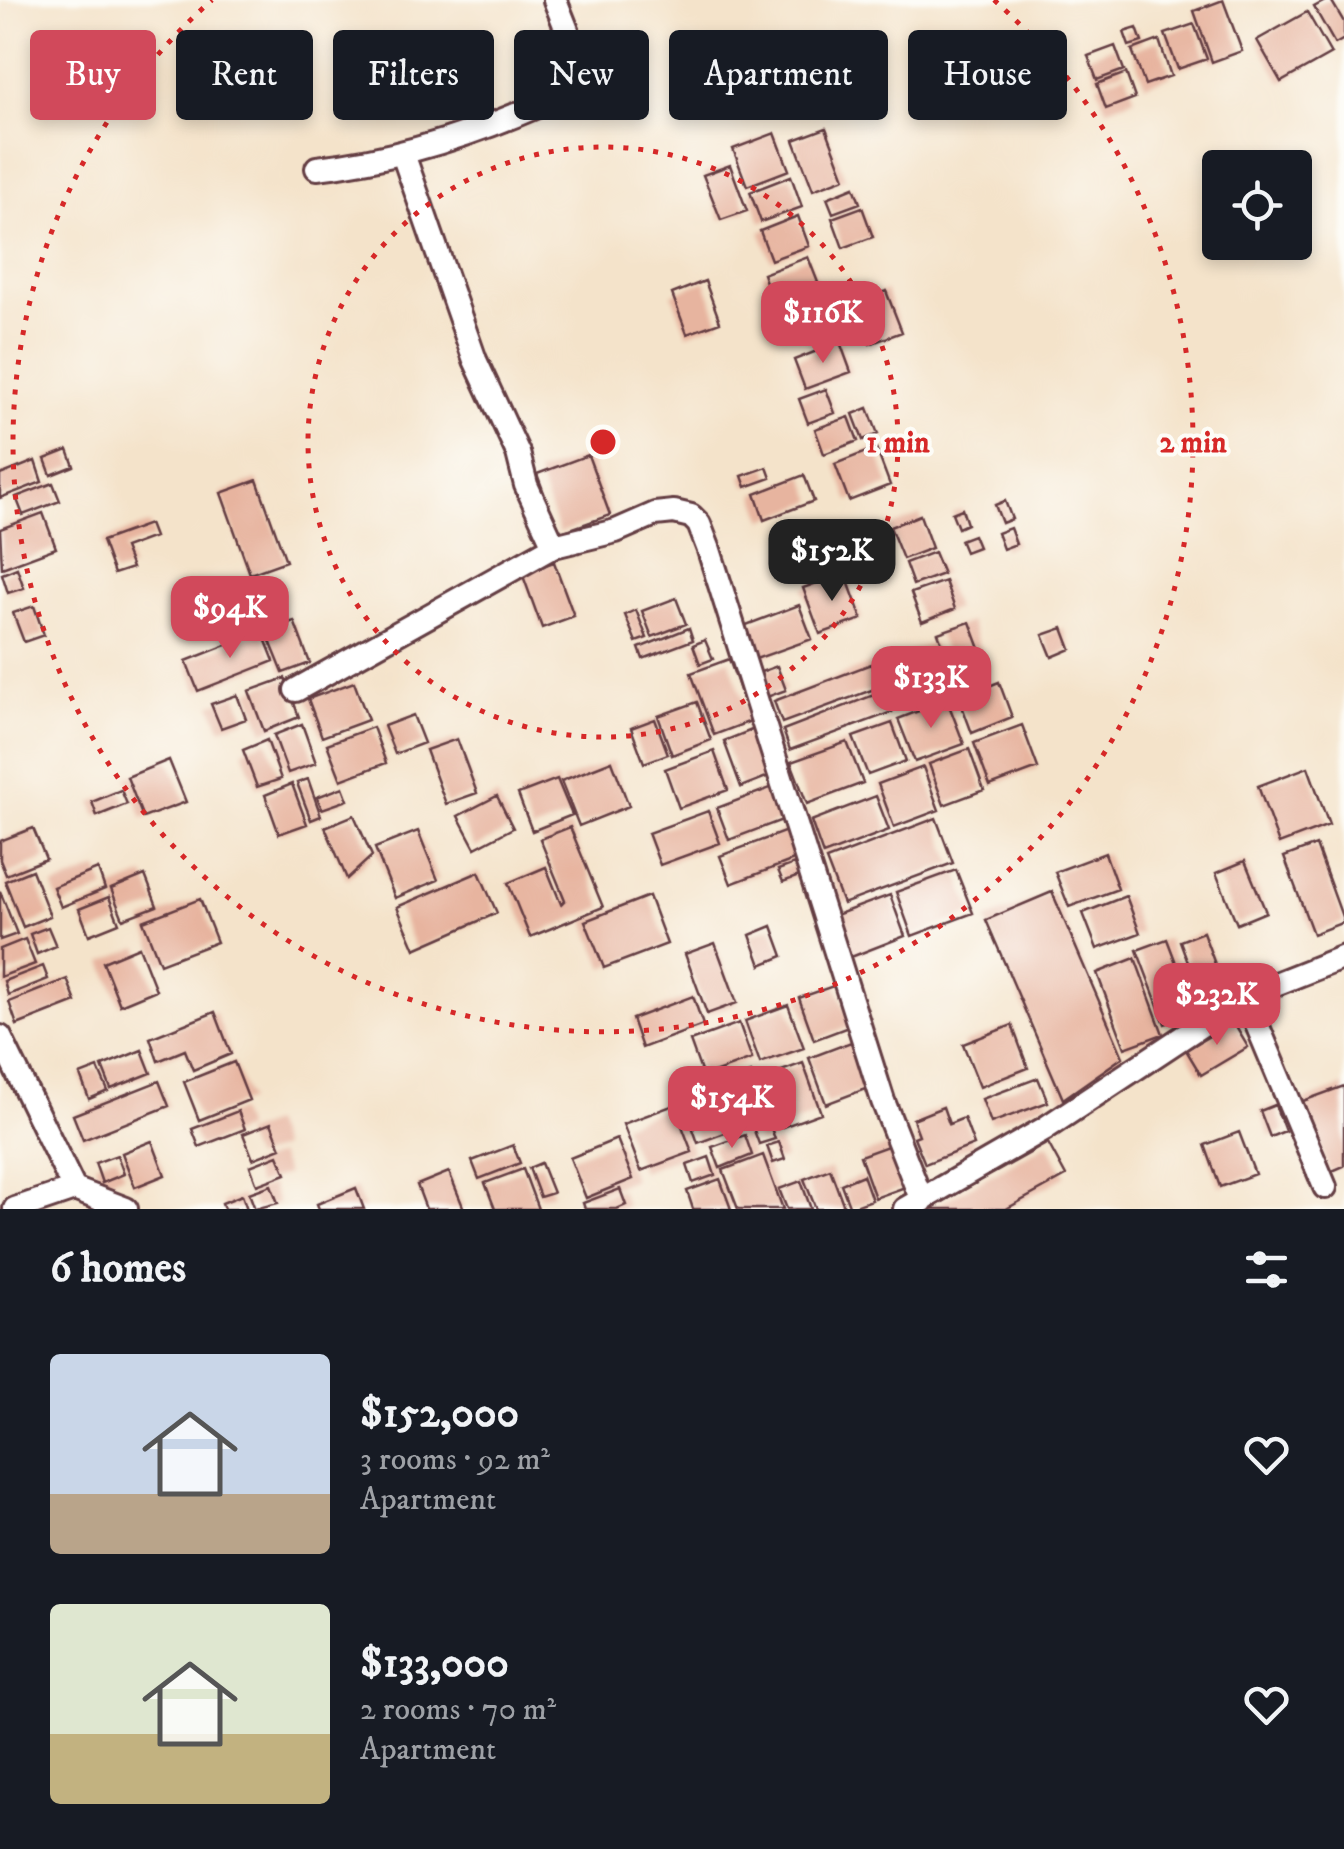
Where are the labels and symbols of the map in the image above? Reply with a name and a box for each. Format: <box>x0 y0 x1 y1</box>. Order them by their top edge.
pin: $116K <box>753 281 893 366</box>
centre of rings <box>585 424 621 460</box>
text: 1 min <box>866 425 930 462</box>
text: 2 min <box>1159 425 1227 462</box>
pin: $152K <box>762 519 902 604</box>
pin: $94K <box>171 576 289 661</box>
pin: $133K <box>861 646 1001 731</box>
pin: $232K <box>1147 963 1287 1048</box>
pin: $154K <box>662 1066 802 1151</box>

